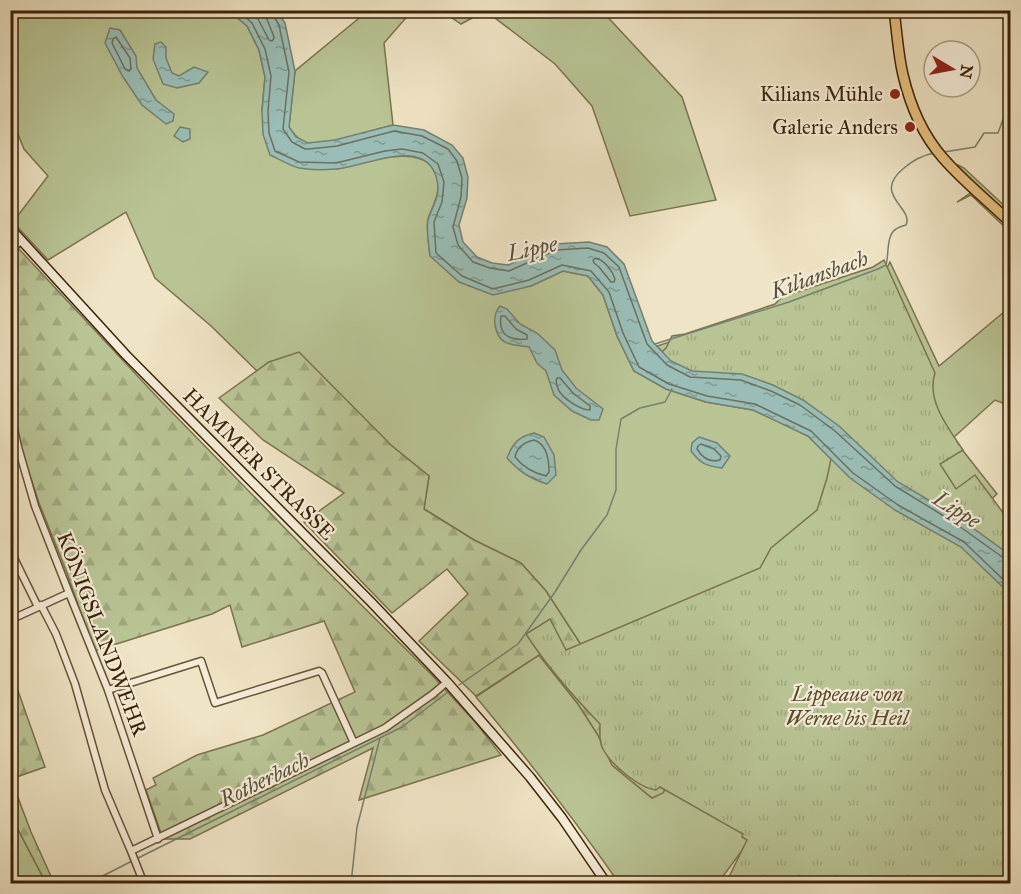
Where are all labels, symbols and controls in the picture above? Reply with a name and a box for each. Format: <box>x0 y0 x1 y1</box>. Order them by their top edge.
north arrow <box>922 39 982 99</box>
text: N <box>956 63 977 80</box>
place label: Kilians Mühle <box>760 81 883 107</box>
marker: Kilians Mühle <box>888 87 902 101</box>
place label: Galerie Anders <box>772 114 898 140</box>
marker: Galerie Anders <box>903 120 917 134</box>
water label: Lippe <box>504 230 560 267</box>
water label: Kiliansbach <box>766 244 872 305</box>
street label: HAMMER STRASSE <box>177 382 341 546</box>
water label: Lippe <box>927 484 986 535</box>
street label: KÖNIGSLANDWEHR <box>51 528 153 741</box>
park label: Lippeaue von Werne bis Heil <box>786 681 911 731</box>
water label: Rotherbach <box>214 746 314 813</box>

